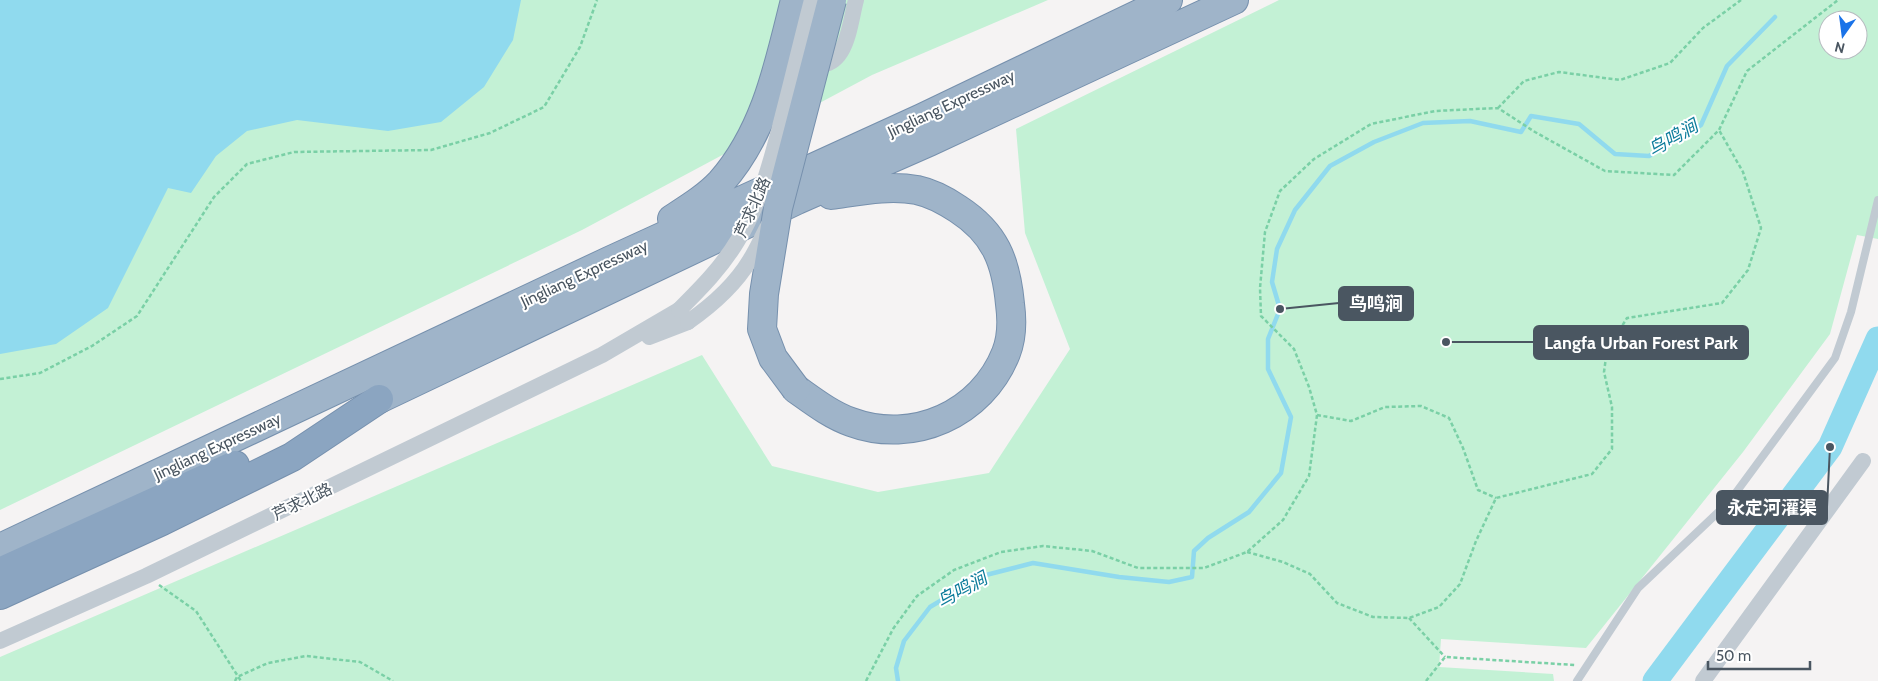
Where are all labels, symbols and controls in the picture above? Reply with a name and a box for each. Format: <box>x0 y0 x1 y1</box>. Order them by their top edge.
north arrow <box>1818 10 1868 60</box>
text: N <box>1833 38 1847 58</box>
street label: Jingliang Expressway <box>884 66 1018 142</box>
water label: 鸟鸣涧 <box>1644 113 1704 161</box>
street label: 芦求北路 <box>731 174 774 240</box>
street label: Jingliang Expressway <box>517 236 651 312</box>
callout: 鸟鸣涧 <box>1339 287 1413 320</box>
text: 鸟鸣涧 <box>1349 293 1403 315</box>
callout: Langfa Urban Forest Park <box>1534 326 1748 359</box>
text: Langfa Urban Forest Park <box>1544 332 1738 354</box>
street label: Jingliang Expressway <box>150 409 284 485</box>
street label: 芦求北路 <box>269 479 335 524</box>
callout: 永定河灌渠 <box>1717 491 1827 524</box>
text: 永定河灌渠 <box>1727 497 1817 519</box>
water label: 鸟鸣涧 <box>933 566 994 613</box>
scale bar <box>1708 638 1810 670</box>
text: 50 m <box>1716 647 1751 665</box>

